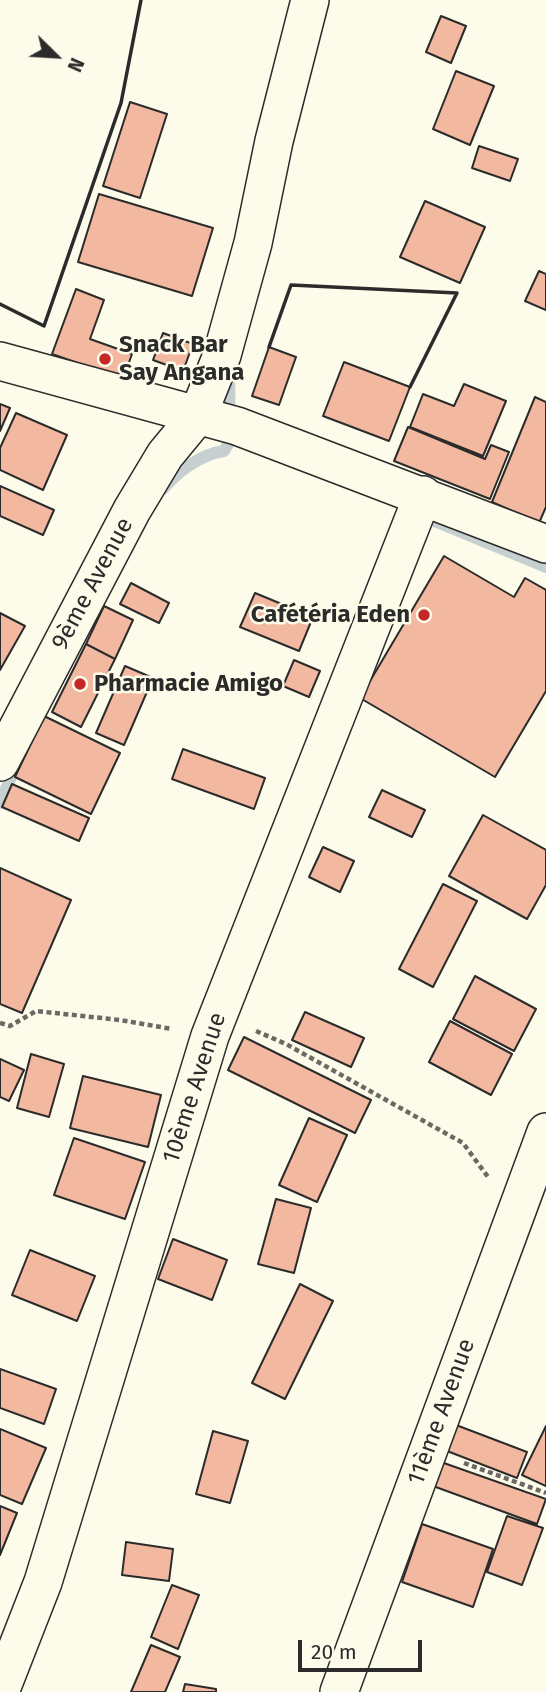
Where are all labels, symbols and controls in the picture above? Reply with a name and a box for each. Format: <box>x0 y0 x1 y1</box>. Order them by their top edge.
north arrow <box>21 21 91 91</box>
text: N <box>63 54 89 75</box>
place label: Snack Bar Say Angana <box>119 331 244 387</box>
marker: Snack Bar Say Angana <box>97 351 113 367</box>
street label: 9ème Avenue <box>46 513 140 655</box>
place label: Cafétéria Eden <box>251 601 410 629</box>
marker: Cafétéria Eden <box>416 607 432 623</box>
place label: Pharmacie Amigo <box>94 670 283 698</box>
marker: Pharmacie Amigo <box>72 676 88 692</box>
street label: 10ème Avenue <box>157 1009 233 1167</box>
street label: 11ème Avenue <box>402 1335 482 1489</box>
scale bar <box>301 1626 425 1670</box>
text: 20 m <box>311 1639 357 1665</box>

